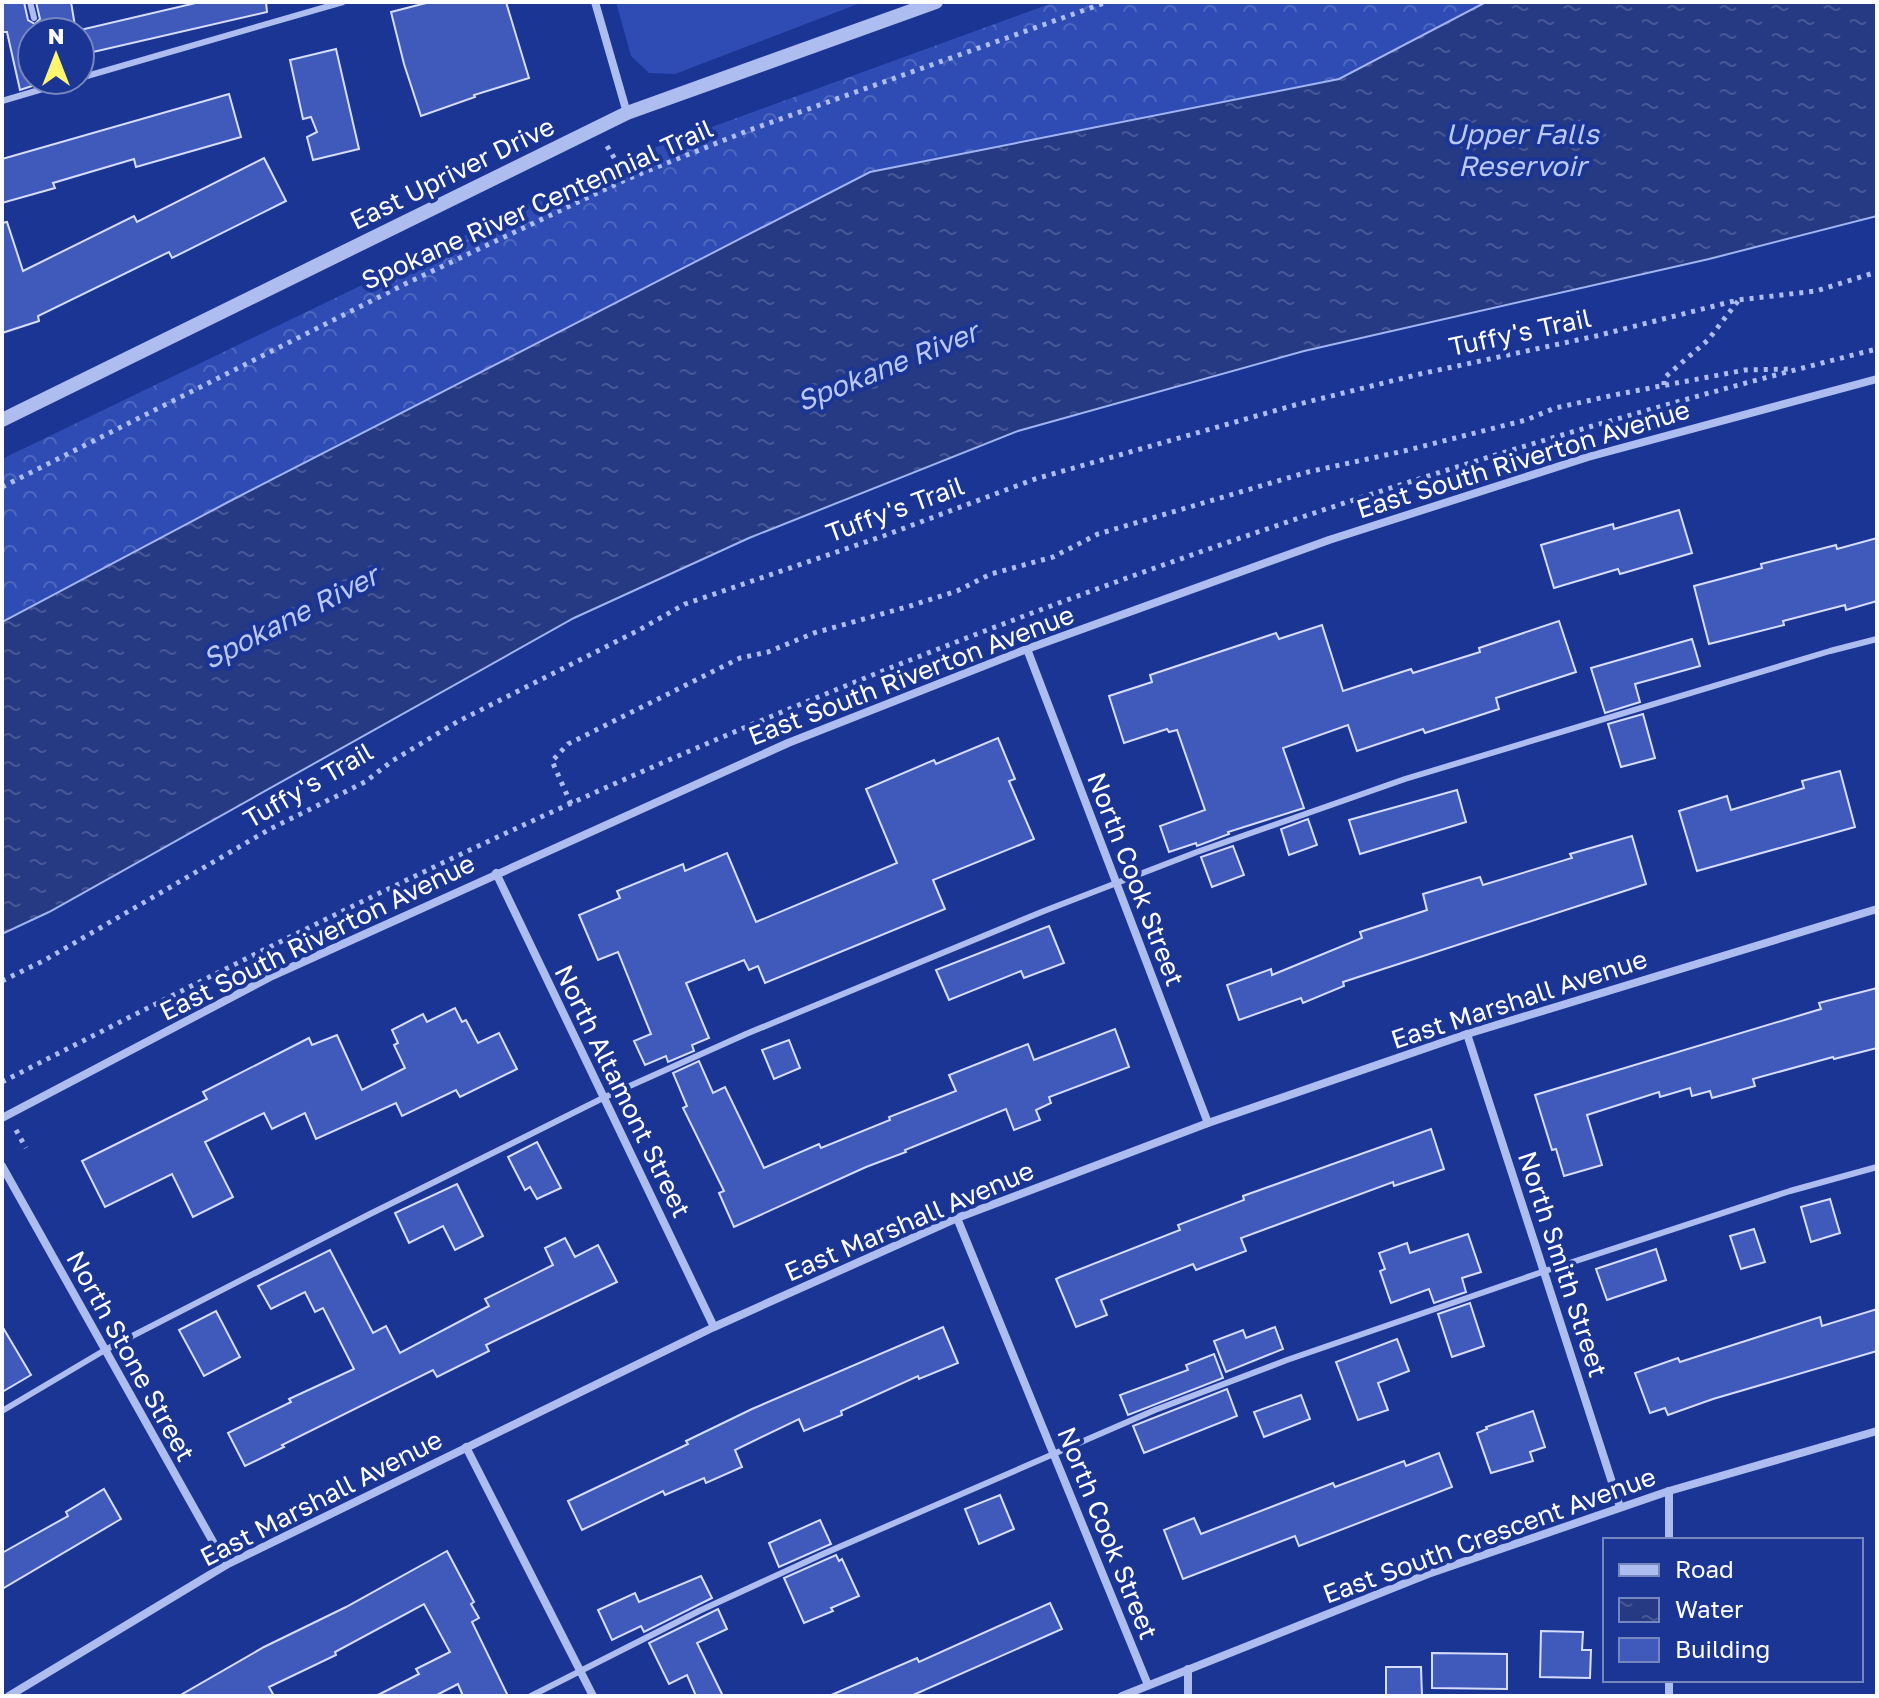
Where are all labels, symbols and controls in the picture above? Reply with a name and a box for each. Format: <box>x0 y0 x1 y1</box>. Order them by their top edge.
north arrow <box>16 16 96 96</box>
text: N <box>48 22 64 49</box>
street label: East Upriver Drive <box>345 110 559 236</box>
street label: Spokane River Centennial Trail <box>356 112 718 296</box>
water label: Upper Falls Reservoir <box>1445 117 1600 182</box>
street label: Tuffy's Trail <box>1446 302 1594 362</box>
water label: Spokane River <box>792 313 986 417</box>
street label: East South Riverton Avenue <box>1353 394 1693 524</box>
street label: Tuffy's Trail <box>822 470 968 548</box>
water label: Spokane River <box>197 557 387 675</box>
street label: East South Riverton Avenue <box>744 598 1078 752</box>
street label: Tuffy's Trail <box>238 735 378 835</box>
street label: North Cook Street <box>1081 768 1191 990</box>
street label: East South Riverton Avenue <box>154 847 480 1027</box>
street label: East Marshall Avenue <box>1387 943 1651 1055</box>
street label: North Altamont Street <box>548 960 698 1222</box>
street label: North Smith Street <box>1512 1147 1614 1381</box>
street label: East Marshall Avenue <box>780 1154 1038 1288</box>
street label: North Stone Street <box>60 1245 202 1467</box>
street label: North Cook Street <box>1051 1422 1165 1644</box>
street label: East Marshall Avenue <box>195 1423 447 1573</box>
street label: East South Crescent Avenue <box>1318 1460 1660 1610</box>
legend <box>1603 1538 1863 1682</box>
text: Road <box>1675 1554 1734 1583</box>
text: Water <box>1675 1594 1743 1623</box>
text: Building <box>1675 1634 1770 1663</box>

